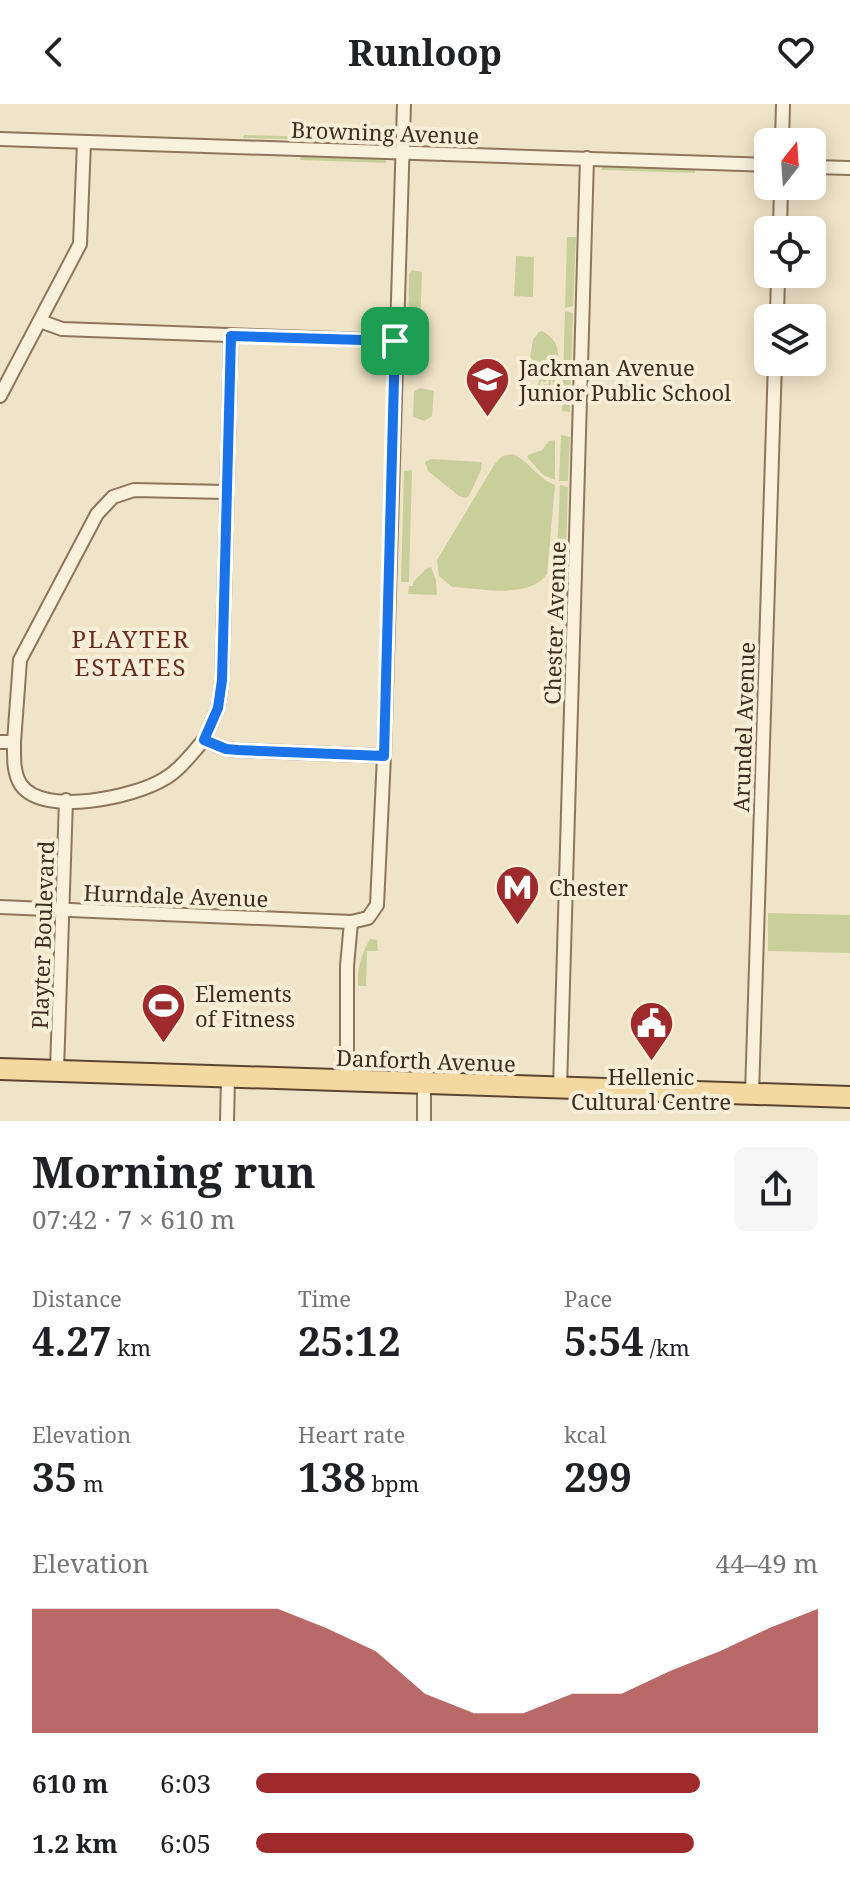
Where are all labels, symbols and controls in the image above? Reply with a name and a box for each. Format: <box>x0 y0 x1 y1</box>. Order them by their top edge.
text: Runloop <box>348 28 502 77</box>
icon: back <box>32 30 76 74</box>
icon: heart <box>774 30 818 74</box>
street label: Browning Avenue <box>291 114 479 150</box>
north arrow <box>754 128 826 200</box>
map controls <box>754 128 826 376</box>
button: locate <box>754 216 826 288</box>
button: layers <box>754 304 826 376</box>
pin <box>361 307 429 375</box>
icon: arrive <box>373 319 417 363</box>
place label: Jackman Avenue Junior Public School <box>518 352 731 407</box>
school or university icon: Jackman Avenue Junior Public School <box>464 356 512 419</box>
street label: Chester Avenue <box>536 541 572 705</box>
district label: PLAYTER ESTATES <box>71 622 191 683</box>
street label: Arundel Avenue <box>725 641 761 813</box>
street label: Playter Boulevard <box>24 840 60 1030</box>
metro station icon: Chester <box>494 863 542 926</box>
place label: Chester <box>549 872 629 902</box>
street label: Hurndale Avenue <box>83 877 269 913</box>
place label: Elements of Fitness <box>195 978 295 1033</box>
sports icon: Elements of Fitness <box>140 982 188 1045</box>
public building icon: Hellenic Cultural Centre <box>627 999 675 1062</box>
street label: Danforth Avenue <box>336 1042 516 1078</box>
place label: Hellenic Cultural Centre <box>571 1061 731 1116</box>
text: Morning run <box>32 1141 316 1201</box>
button: share <box>734 1147 818 1231</box>
text: 07:42 · 7 × 610 m <box>32 1201 235 1237</box>
text: Distance <box>32 1283 122 1313</box>
text: Time <box>298 1283 351 1313</box>
text: Pace <box>564 1283 612 1313</box>
text: 4.27 <box>32 1313 112 1368</box>
text: 25:12 <box>298 1313 401 1368</box>
text: 5:54 <box>564 1313 644 1368</box>
text: km <box>112 1332 151 1362</box>
text: /km <box>644 1332 690 1362</box>
text: Elevation <box>32 1419 131 1449</box>
text: Heart rate <box>298 1419 405 1449</box>
text: kcal <box>564 1419 606 1449</box>
text: 35 <box>32 1449 77 1504</box>
text: 138 <box>298 1449 366 1504</box>
text: 299 <box>564 1449 632 1504</box>
text: m <box>77 1468 104 1498</box>
text: bpm <box>366 1468 419 1498</box>
text: Elevation <box>32 1545 149 1581</box>
text: 44–49 m <box>716 1545 818 1581</box>
text: 610 m <box>32 1765 108 1801</box>
text: 6:03 <box>160 1765 211 1801</box>
text: 1.2 km <box>32 1825 118 1861</box>
text: 6:05 <box>160 1825 211 1861</box>

